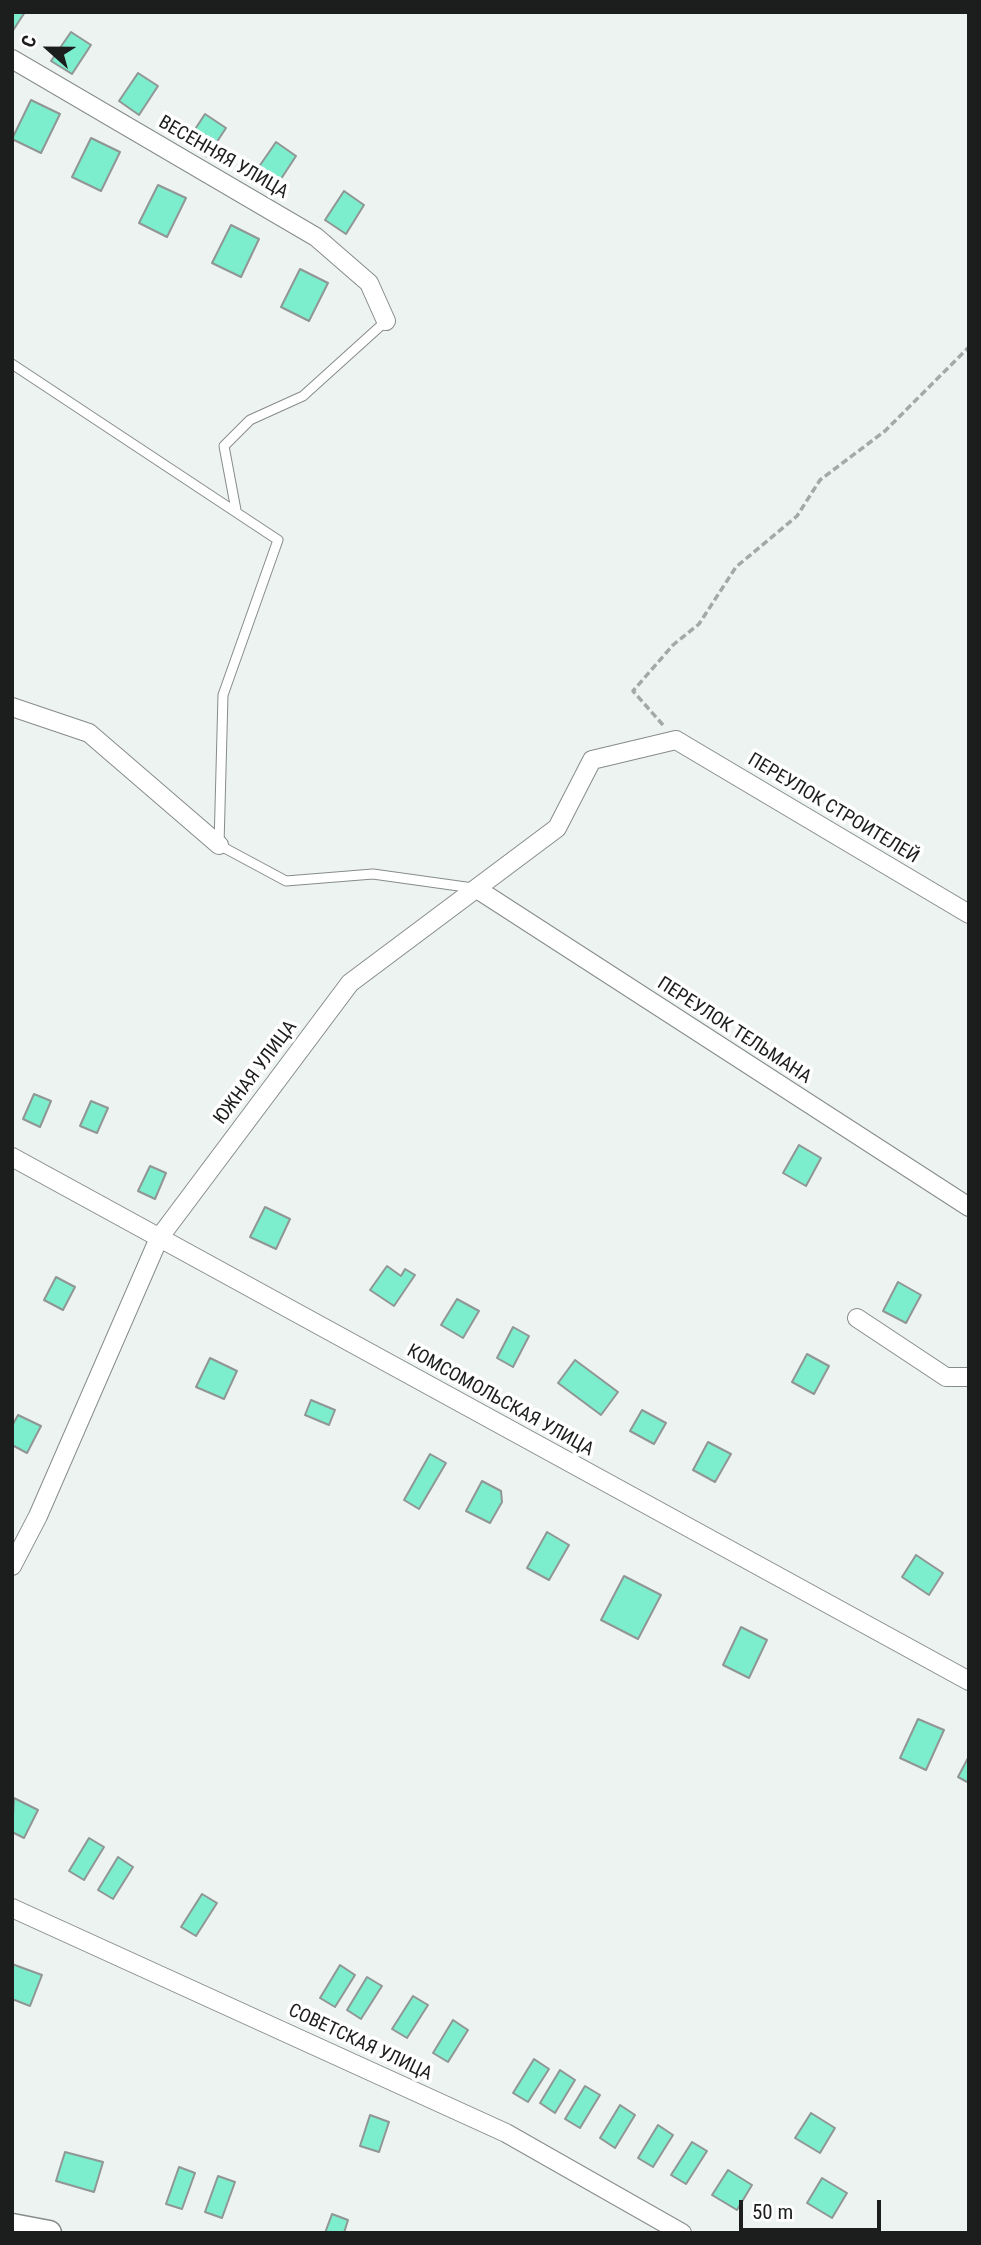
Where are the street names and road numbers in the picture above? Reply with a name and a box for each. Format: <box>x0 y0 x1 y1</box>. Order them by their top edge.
street label: ВЕСЕННЯЯ УЛИЦА <box>154 112 292 204</box>
street label: ПЕРЕУЛОК СТРОИТЕЛЕЙ <box>743 749 923 869</box>
street label: ПЕРЕУЛОК ТЕЛЬМАНА <box>653 973 815 1089</box>
street label: ЮЖНАЯ УЛИЦА <box>210 1017 302 1129</box>
street label: КОМСОМОЛЬСКАЯ УЛИЦА <box>403 1340 597 1462</box>
street label: СОВЕТСКАЯ УЛИЦА <box>285 2000 435 2086</box>

